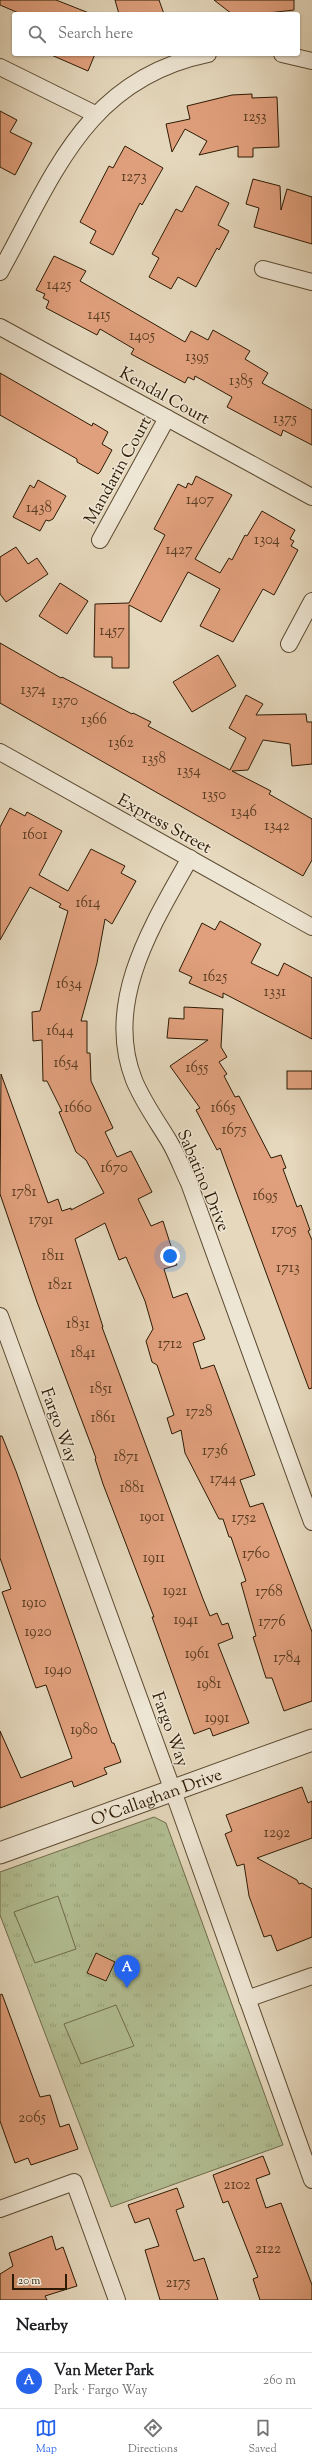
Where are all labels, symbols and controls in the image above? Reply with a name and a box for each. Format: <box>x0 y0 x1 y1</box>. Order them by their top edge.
search box <box>12 12 300 56</box>
icon: search <box>26 23 48 45</box>
text: Search here <box>58 24 133 45</box>
house number: 1253 <box>243 107 267 128</box>
house number: 1273 <box>121 167 147 188</box>
house number: 1425 <box>47 275 71 296</box>
house number: 1415 <box>88 305 110 326</box>
house number: 1405 <box>129 326 155 347</box>
house number: 1395 <box>185 347 209 368</box>
street label: Kendal Court <box>115 362 214 431</box>
house number: 1385 <box>229 371 253 392</box>
house number: 1375 <box>273 409 297 430</box>
street label: Mandarin Court <box>79 413 158 529</box>
house number: 1407 <box>186 490 214 511</box>
house number: 1438 <box>26 498 52 519</box>
house number: 1304 <box>254 530 280 551</box>
house number: 1427 <box>165 540 193 561</box>
house number: 1457 <box>99 621 125 642</box>
house number: 1374 <box>20 680 46 701</box>
house number: 1370 <box>52 691 78 712</box>
house number: 1366 <box>81 710 107 731</box>
house number: 1362 <box>108 733 134 754</box>
house number: 1358 <box>142 749 166 770</box>
house number: 1354 <box>177 761 201 782</box>
house number: 1350 <box>202 785 226 806</box>
street label: Express Street <box>113 789 215 861</box>
house number: 1346 <box>231 802 257 823</box>
house number: 1342 <box>264 816 290 837</box>
house number: 1601 <box>22 825 48 846</box>
house number: 1614 <box>75 893 101 914</box>
house number: 1625 <box>203 967 227 988</box>
house number: 1634 <box>56 974 83 995</box>
house number: 1331 <box>264 982 286 1003</box>
house number: 1644 <box>46 1021 74 1042</box>
house number: 1654 <box>53 1053 79 1074</box>
house number: 1655 <box>186 1058 208 1079</box>
house number: 1660 <box>64 1098 92 1119</box>
house number: 1665 <box>210 1098 236 1119</box>
house number: 1675 <box>221 1120 247 1141</box>
street label: Sabatino Drive <box>170 1126 235 1236</box>
house number: 1670 <box>100 1158 128 1179</box>
house number: 1781 <box>11 1182 37 1203</box>
house number: 1695 <box>252 1186 278 1207</box>
house number: 1791 <box>29 1210 53 1231</box>
house number: 1705 <box>271 1220 297 1241</box>
house number: 1811 <box>42 1246 64 1267</box>
your location <box>160 1246 180 1266</box>
house number: 1713 <box>276 1258 300 1279</box>
house number: 1821 <box>48 1275 72 1296</box>
house number: 1831 <box>66 1314 90 1335</box>
house number: 1712 <box>158 1334 182 1355</box>
house number: 1841 <box>70 1343 96 1364</box>
house number: 1851 <box>90 1379 112 1400</box>
street label: Fargo Way <box>33 1385 83 1467</box>
house number: 1728 <box>186 1402 213 1423</box>
house number: 1861 <box>90 1408 116 1429</box>
house number: 1736 <box>202 1441 228 1462</box>
house number: 1871 <box>113 1447 139 1468</box>
house number: 1744 <box>210 1469 237 1490</box>
house number: 1881 <box>119 1478 145 1499</box>
house number: 1901 <box>139 1507 165 1528</box>
house number: 1752 <box>232 1508 256 1529</box>
house number: 1760 <box>242 1544 270 1565</box>
house number: 1911 <box>143 1548 165 1569</box>
house number: 1921 <box>163 1581 187 1602</box>
house number: 1768 <box>255 1582 283 1603</box>
house number: 1910 <box>21 1593 47 1614</box>
house number: 1941 <box>174 1610 198 1631</box>
house number: 1776 <box>258 1612 286 1633</box>
house number: 1920 <box>24 1622 52 1643</box>
house number: 1961 <box>185 1644 209 1665</box>
house number: 1784 <box>273 1648 301 1669</box>
house number: 1940 <box>44 1660 72 1681</box>
house number: 1981 <box>197 1674 221 1695</box>
street label: Fargo Way <box>144 1689 194 1771</box>
house number: 1991 <box>205 1708 229 1729</box>
house number: 1980 <box>70 1720 98 1741</box>
street label: O'Callaghan Drive <box>88 1764 226 1833</box>
house number: 1292 <box>264 1823 290 1844</box>
pin: A <box>114 1955 140 1988</box>
house number: 2065 <box>18 2108 46 2129</box>
house number: 2102 <box>224 2175 250 2196</box>
house number: 2122 <box>255 2239 281 2260</box>
scale bar <box>12 2272 67 2291</box>
text: 20 m <box>18 2273 40 2289</box>
house number: 2175 <box>166 2273 190 2294</box>
text: Nearby <box>16 2314 68 2338</box>
text: Van Meter Park <box>54 2361 154 2382</box>
text: A <box>24 2372 34 2390</box>
text: 260 m <box>263 2372 296 2390</box>
text: Park · Fargo Way <box>54 2382 147 2400</box>
tab: Map <box>35 2417 57 2457</box>
tab: Directions <box>128 2417 178 2457</box>
tab: Saved <box>248 2417 277 2457</box>

